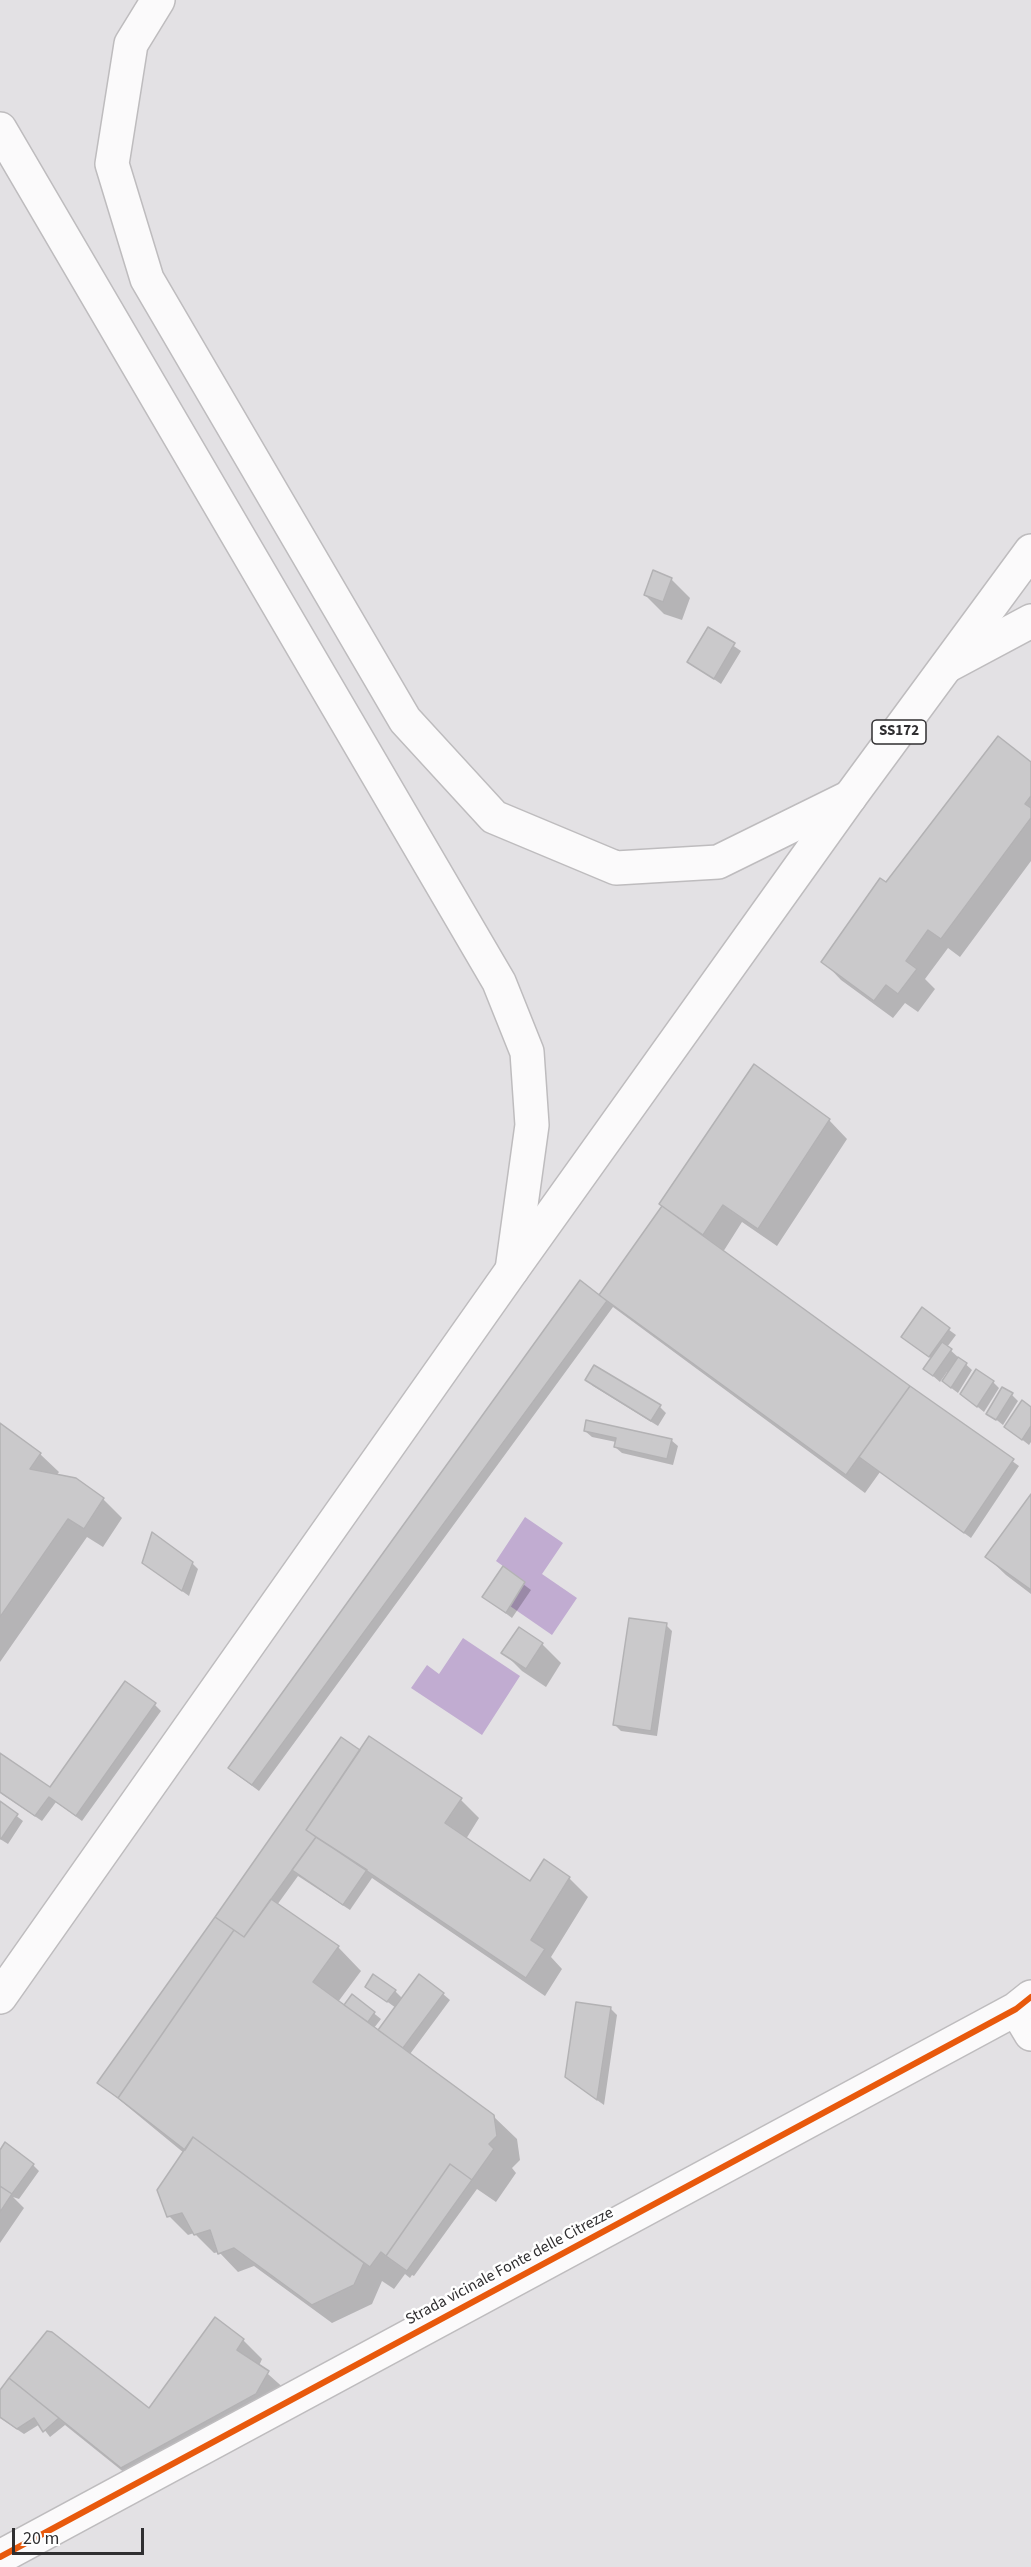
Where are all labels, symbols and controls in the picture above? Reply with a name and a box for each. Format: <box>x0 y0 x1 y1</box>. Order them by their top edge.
road number: SS172 <box>872 720 926 744</box>
street label: Strada vicinale Fonte delle Citrezze <box>403 2204 617 2330</box>
scale bar <box>15 2516 147 2554</box>
text: 20 m <box>23 2526 59 2551</box>

